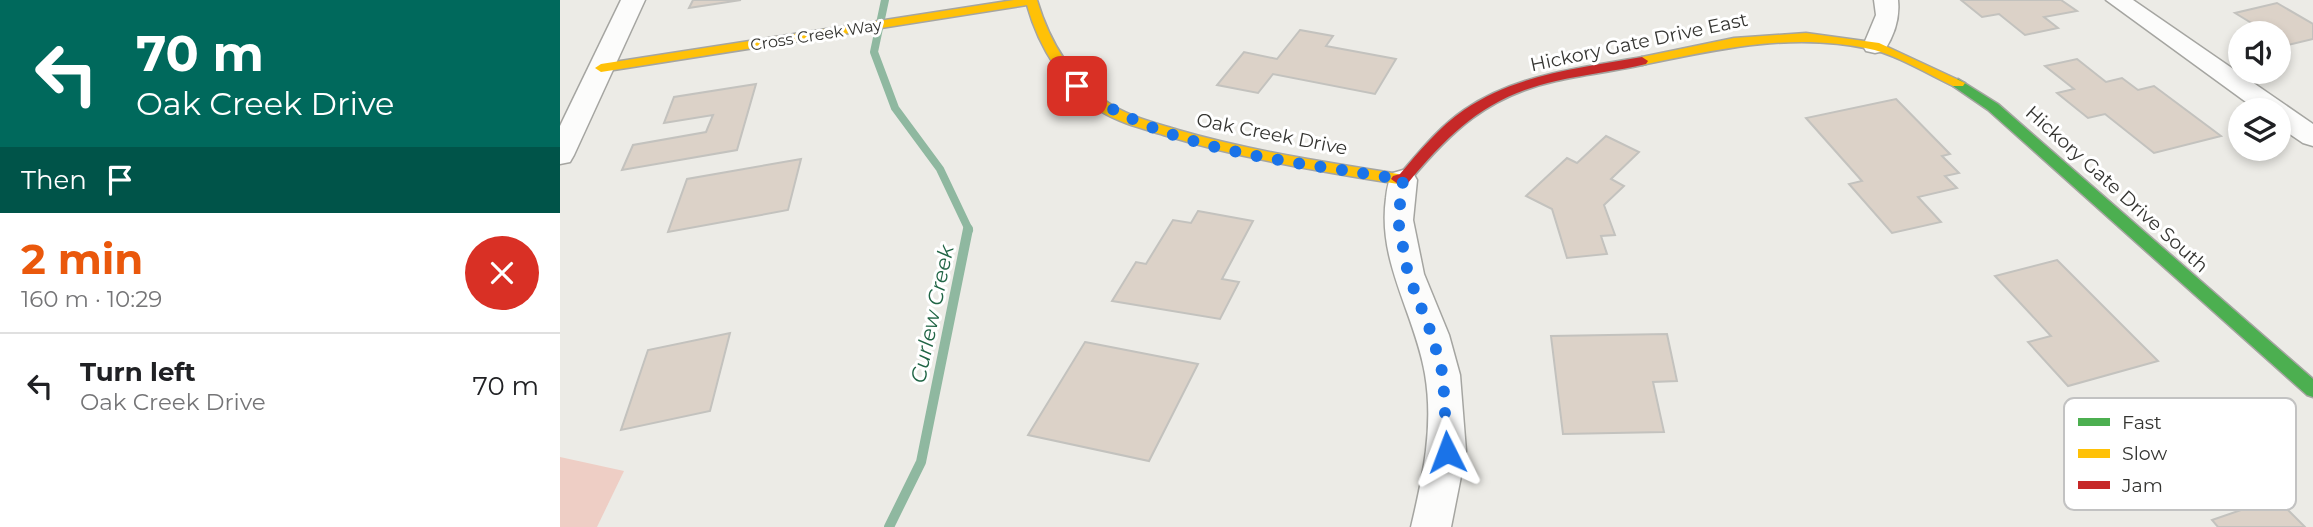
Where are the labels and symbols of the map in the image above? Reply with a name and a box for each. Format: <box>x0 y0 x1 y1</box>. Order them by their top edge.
street label: Hickory Gate Drive East <box>1528 8 1750 76</box>
street label: Cross Creek Way <box>749 15 883 55</box>
pin <box>1047 56 1107 116</box>
street label: Hickory Gate Drive South <box>2021 101 2213 277</box>
street label: Oak Creek Drive <box>1195 108 1349 160</box>
water label: Curlew Creek <box>905 241 959 385</box>
legend <box>2064 398 2296 510</box>
text: Fast <box>2122 411 2162 434</box>
position arrow <box>1410 415 1484 489</box>
text: Slow <box>2122 442 2167 465</box>
text: Jam <box>2121 474 2163 497</box>

